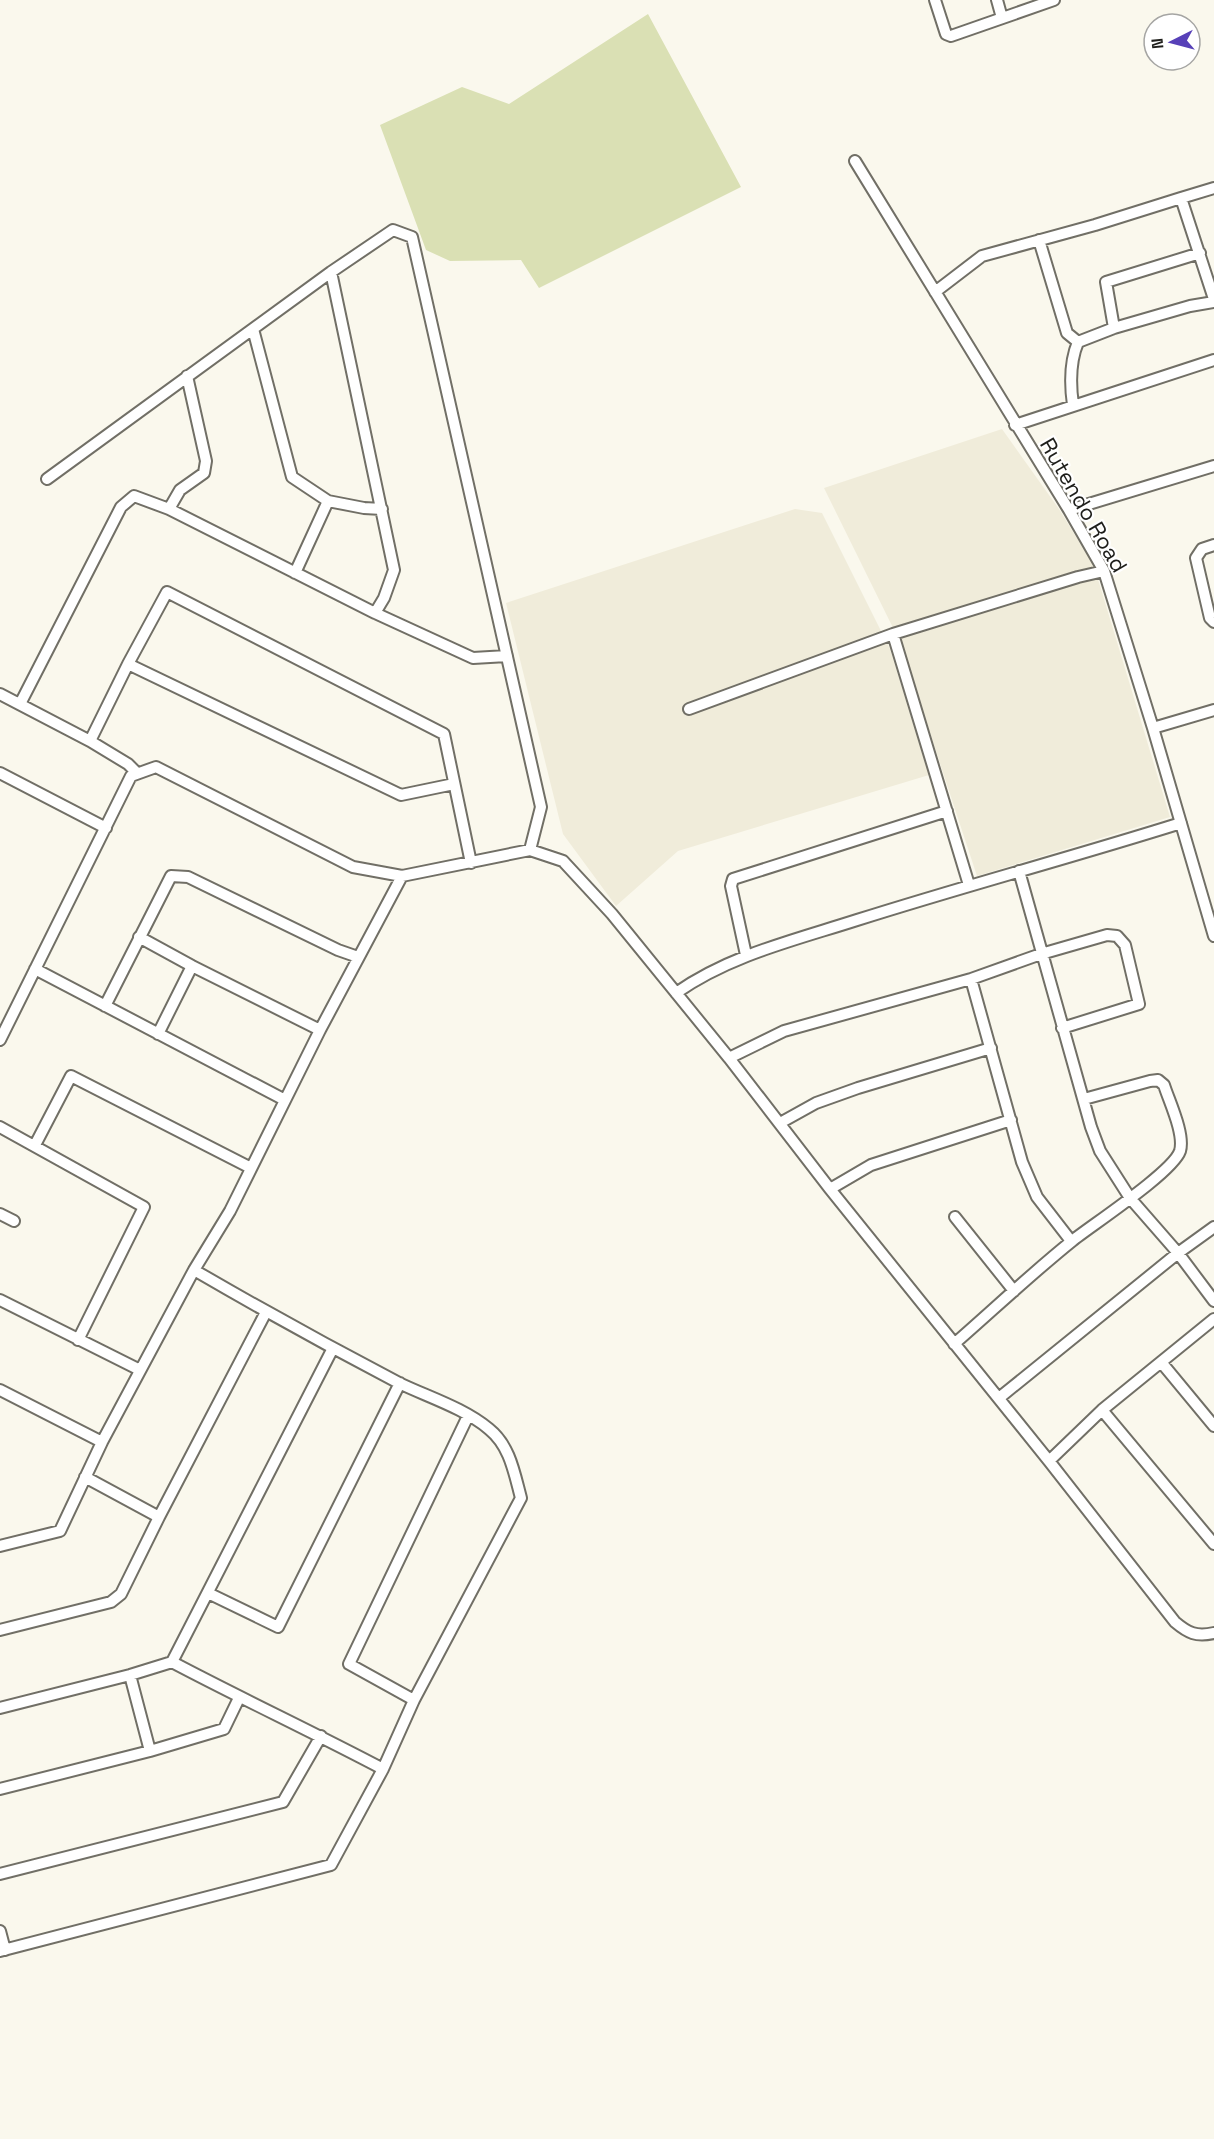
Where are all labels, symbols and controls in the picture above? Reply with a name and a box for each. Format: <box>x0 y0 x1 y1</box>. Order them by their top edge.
north arrow <box>1142 12 1202 72</box>
text: N <box>1147 37 1169 50</box>
street label: Rutendo Road <box>1034 433 1134 577</box>

